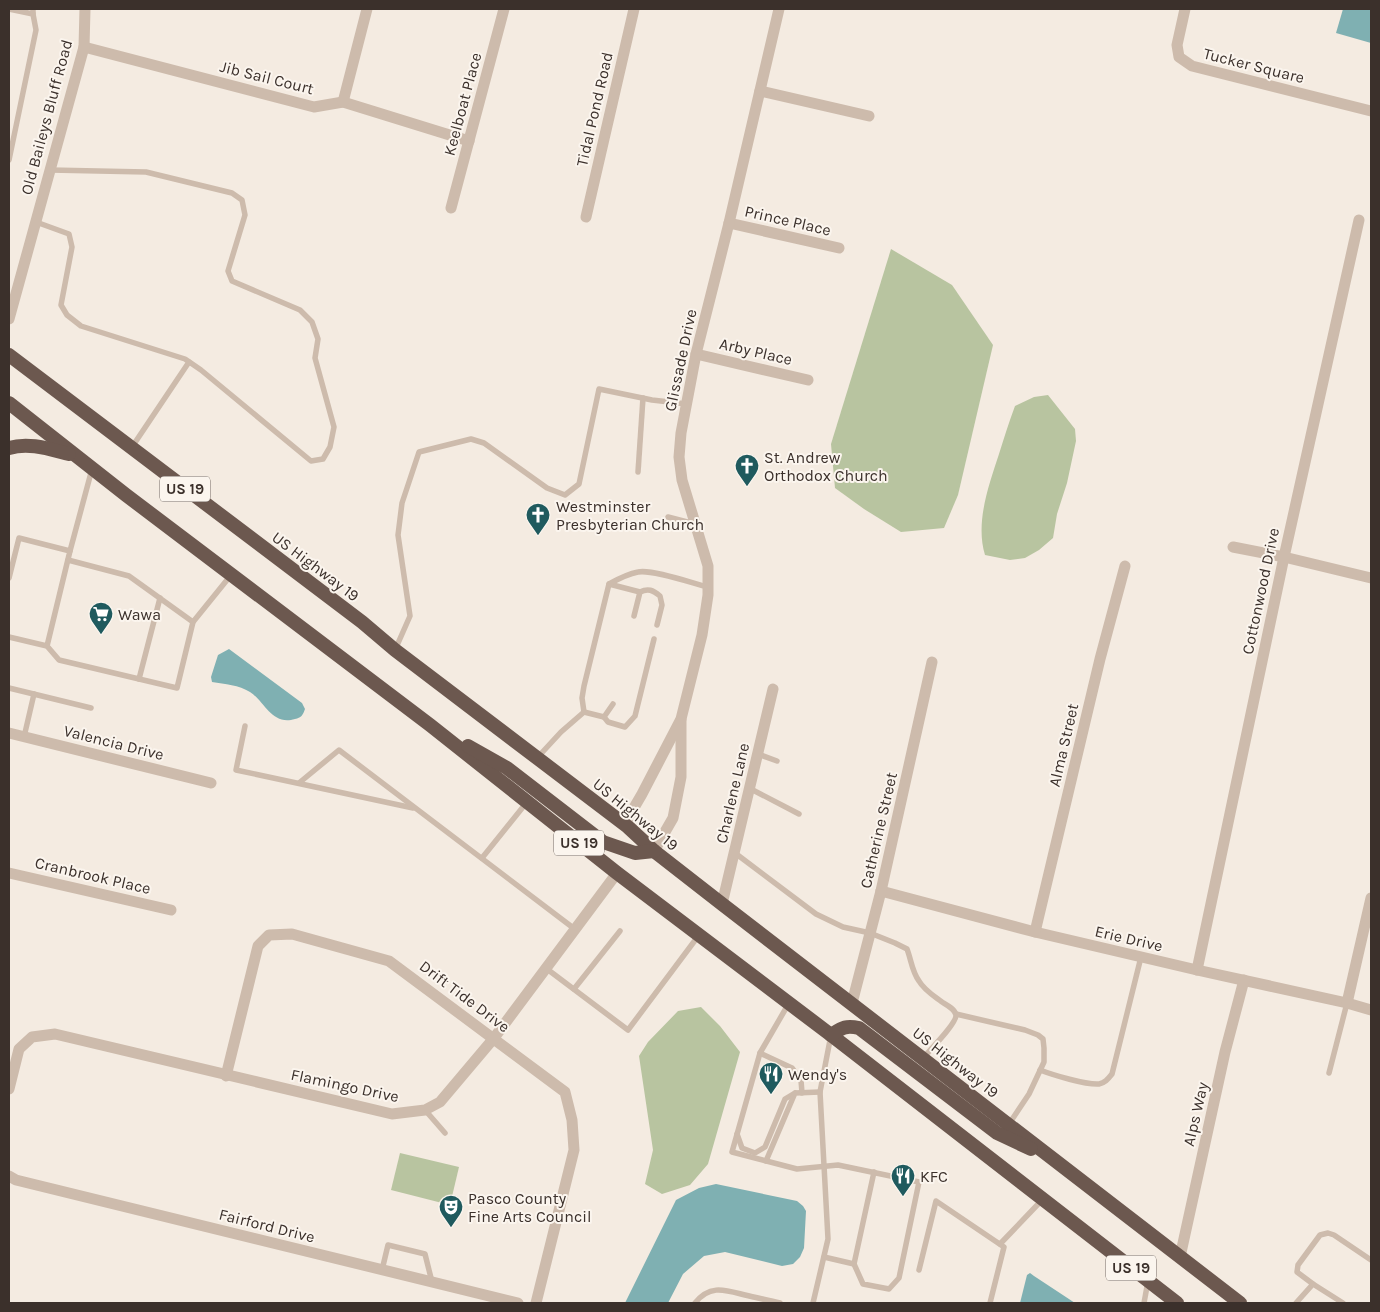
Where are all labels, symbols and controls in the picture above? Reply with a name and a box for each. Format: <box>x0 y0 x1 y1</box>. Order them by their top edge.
street label: Old Baileys Bluff Road <box>17 38 76 197</box>
street label: Tucker Square <box>1202 44 1306 87</box>
street label: Keelboat Place <box>440 50 485 158</box>
street label: Tidal Pond Road <box>572 50 617 168</box>
street label: Jib Sail Court <box>218 57 316 98</box>
street label: Prince Place <box>743 201 833 240</box>
street label: Glissade Drive <box>660 307 701 413</box>
street label: Arby Place <box>718 334 794 369</box>
place label: St. Andrew Orthodox Church <box>764 448 888 485</box>
church icon: St. Andrew Orthodox Church <box>734 453 760 487</box>
road number: US 19 <box>160 476 210 502</box>
place label: Westminster Presbyterian Church <box>556 497 704 534</box>
church icon: Westminster Presbyterian Church <box>525 502 551 536</box>
street label: Cottonwood Drive <box>1238 526 1283 656</box>
street label: US Highway 19 <box>268 527 363 605</box>
supermarket icon: Wawa <box>88 601 114 635</box>
place label: Wawa <box>118 605 161 624</box>
street label: Alma Street <box>1045 701 1082 789</box>
street label: Valencia Drive <box>62 721 166 764</box>
street label: Charlene Lane <box>712 741 753 845</box>
street label: Catherine Street <box>856 770 901 890</box>
street label: US Highway 19 <box>589 774 682 855</box>
road number: US 19 <box>554 830 604 856</box>
street label: Cranbrook Place <box>33 853 153 898</box>
street label: Erie Drive <box>1093 921 1165 955</box>
street label: Drift Tide Drive <box>416 956 514 1036</box>
street label: US Highway 19 <box>909 1023 1003 1102</box>
restaurant icon: Wendy's <box>758 1061 784 1095</box>
street label: Flamingo Drive <box>289 1065 401 1106</box>
place label: Wendy's <box>788 1065 847 1084</box>
street label: Alps Way <box>1179 1080 1212 1148</box>
restaurant icon: KFC <box>890 1163 916 1197</box>
place label: KFC <box>920 1167 948 1186</box>
place label: Pasco County Fine Arts Council <box>468 1189 591 1226</box>
theatre icon: Pasco County Fine Arts Council <box>438 1194 464 1228</box>
street label: Fairford Drive <box>217 1204 317 1247</box>
road number: US 19 <box>1106 1256 1156 1280</box>

